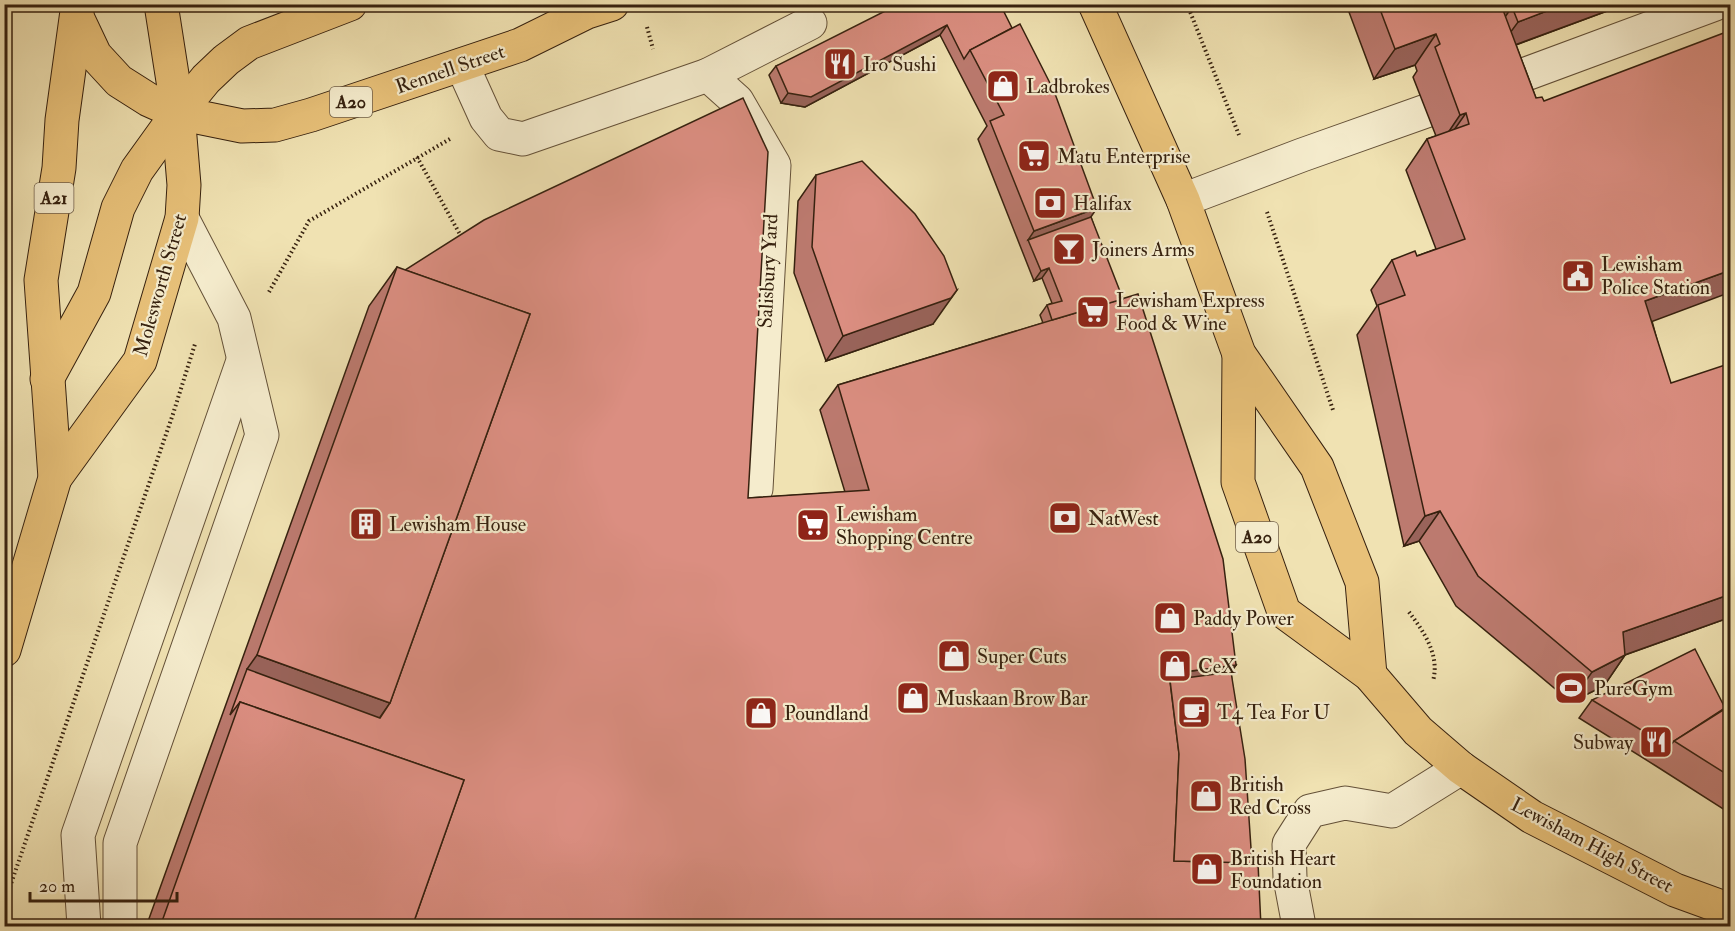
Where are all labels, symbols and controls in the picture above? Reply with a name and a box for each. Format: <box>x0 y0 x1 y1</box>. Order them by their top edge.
street label: Rennell Street <box>392 38 509 99</box>
restaurant icon: Iro Sushi <box>822 46 858 82</box>
place label: Iro Sushi <box>863 52 936 77</box>
shop icon: Ladbrokes <box>985 68 1021 104</box>
place label: Ladbrokes <box>1026 74 1110 99</box>
road number: A20 <box>330 87 372 117</box>
supermarket icon: Matu Enterprise <box>1016 138 1052 174</box>
place label: Matu Enterprise <box>1057 144 1190 170</box>
road number: A21 <box>34 183 74 213</box>
bank icon: Halifax <box>1032 185 1068 221</box>
place label: Halifax <box>1073 191 1132 216</box>
street label: Molesworth Street <box>128 210 192 359</box>
street label: Salisbury Yard <box>753 213 783 329</box>
bar icon: Joiners Arms <box>1051 231 1087 267</box>
place label: Joiners Arms <box>1091 237 1194 262</box>
place label: Lewisham Police Station <box>1601 252 1710 300</box>
public building icon: Lewisham Police Station <box>1560 258 1596 294</box>
place label: Lewisham Express Food & Wine <box>1116 288 1265 336</box>
supermarket icon: Lewisham Express Food & Wine <box>1075 294 1111 330</box>
bank icon: NatWest <box>1047 500 1083 536</box>
place label: Lewisham Shopping Centre <box>836 502 973 551</box>
building icon: Lewisham House <box>348 506 384 542</box>
place label: NatWest <box>1088 506 1159 531</box>
supermarket icon: Lewisham Shopping Centre <box>795 507 831 543</box>
place label: Lewisham House <box>389 512 526 537</box>
road number: A20 <box>1236 522 1278 552</box>
shop icon: Paddy Power <box>1152 600 1188 636</box>
place label: Paddy Power <box>1193 606 1294 631</box>
shop icon: Super Cuts <box>936 638 972 674</box>
place label: Super Cuts <box>977 644 1067 670</box>
shop icon: CeX <box>1157 648 1193 684</box>
place label: CeX <box>1198 654 1237 679</box>
sports icon: PureGym <box>1553 670 1589 706</box>
place label: PureGym <box>1594 676 1673 701</box>
shop icon: Muskaan Brow Bar <box>895 680 931 716</box>
place label: Muskaan Brow Bar <box>936 686 1088 711</box>
cafe icon: T4 Tea For U <box>1176 694 1212 730</box>
shop icon: Poundland <box>743 695 779 731</box>
place label: T4 Tea For U <box>1217 700 1330 725</box>
place label: Poundland <box>784 701 869 726</box>
restaurant icon: Subway <box>1638 724 1674 760</box>
place label: Subway <box>1573 730 1634 755</box>
place label: British Red Cross <box>1229 772 1311 820</box>
shop icon: British Red Cross <box>1188 778 1224 814</box>
street label: Lewisham High Street <box>1507 792 1678 899</box>
place label: British Heart Foundation <box>1230 846 1336 894</box>
shop icon: British Heart Foundation <box>1189 851 1225 887</box>
scale bar <box>30 865 177 903</box>
text: 20 m <box>39 875 75 898</box>

